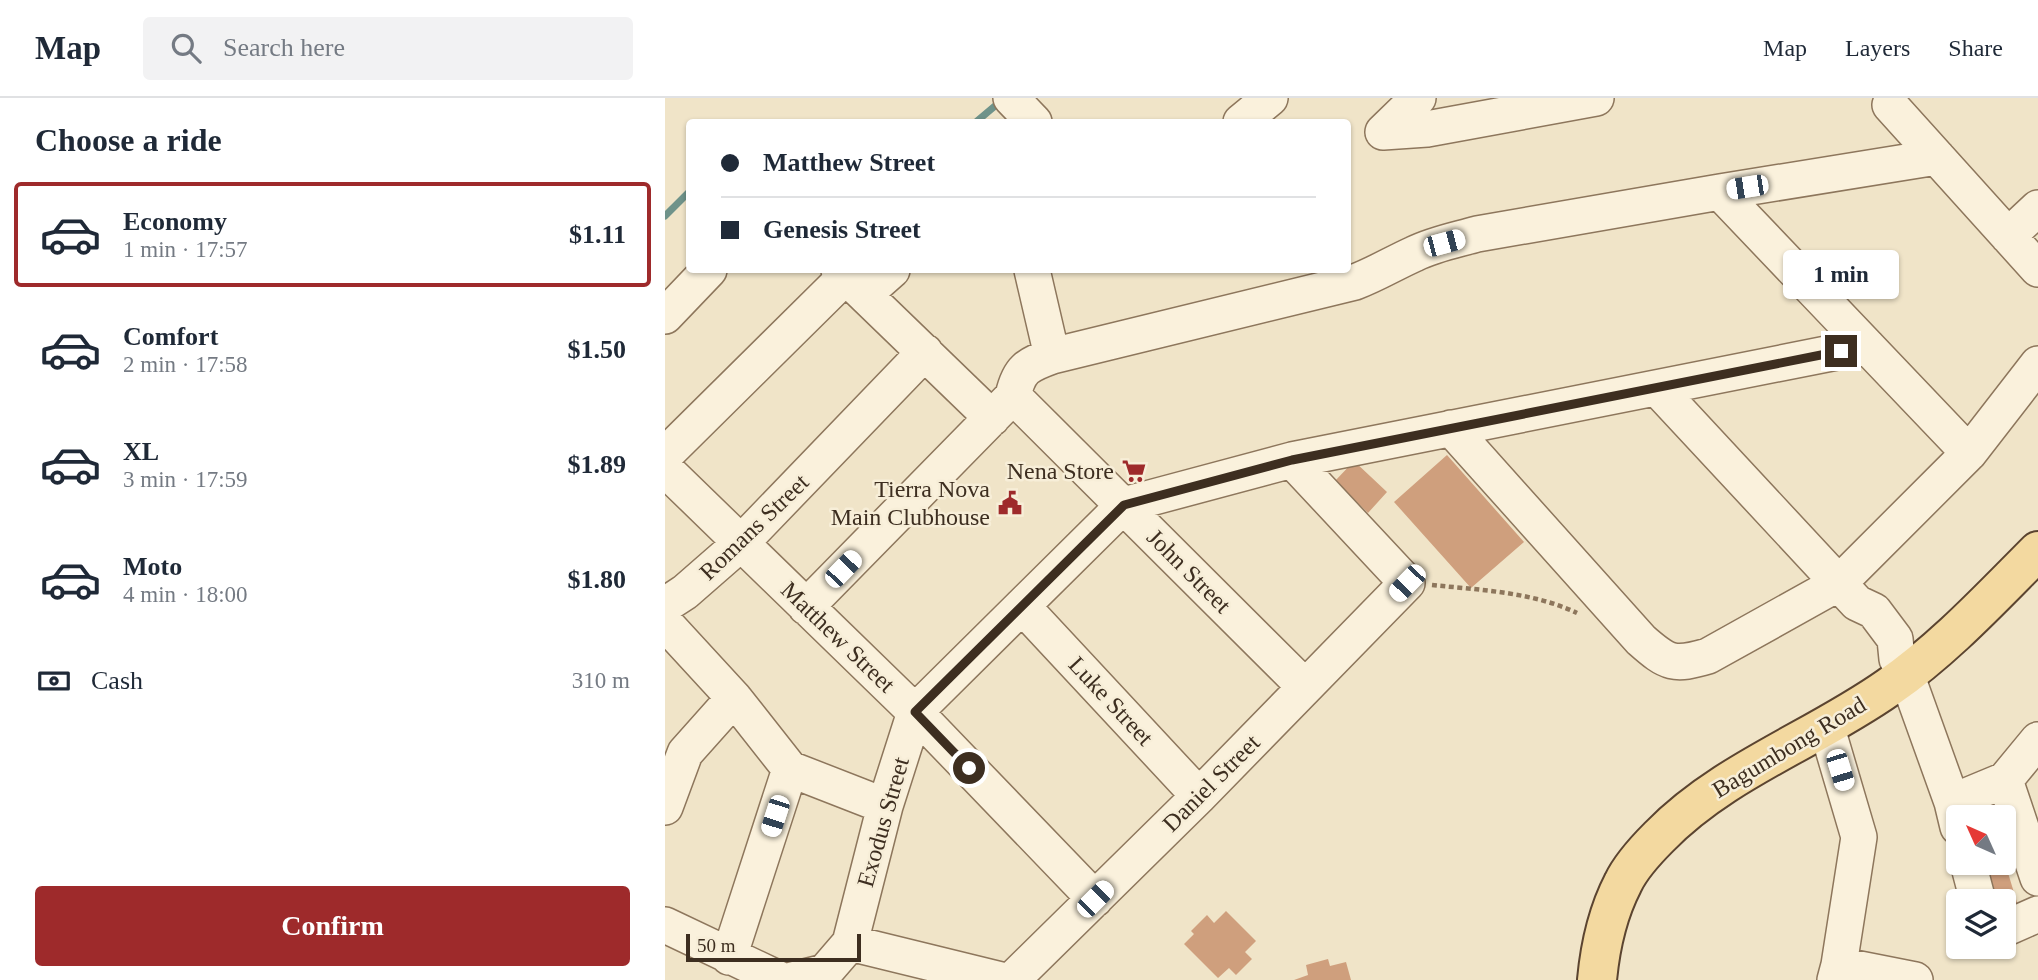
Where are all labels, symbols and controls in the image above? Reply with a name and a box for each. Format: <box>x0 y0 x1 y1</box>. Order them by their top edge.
search box <box>143 17 633 80</box>
icon: search <box>167 29 205 67</box>
text: Map <box>35 30 101 66</box>
text: Search here <box>223 33 345 62</box>
text: Map <box>1763 35 1807 61</box>
text: Layers <box>1845 35 1910 61</box>
text: Share <box>1948 35 2003 61</box>
text: Choose a ride <box>35 122 222 158</box>
text: Matthew Street <box>763 148 935 177</box>
car <box>1725 173 1770 201</box>
icon: car <box>39 203 102 266</box>
text: Economy <box>123 207 227 236</box>
text: Genesis Street <box>763 215 921 244</box>
text: $1.11 <box>569 220 626 249</box>
car <box>1421 227 1468 259</box>
text: 1 min · 17:57 <box>123 237 248 262</box>
callout: 1 min <box>1783 250 1899 299</box>
text: 1 min <box>1813 262 1869 287</box>
icon: car <box>39 318 102 381</box>
text: Comfort <box>123 322 218 351</box>
text: $1.50 <box>568 335 626 364</box>
route end <box>1825 335 1857 367</box>
text: 2 min · 17:58 <box>123 352 248 377</box>
icon: car <box>39 433 102 496</box>
text: XL <box>123 437 159 466</box>
text: $1.89 <box>568 450 626 479</box>
supermarket icon: Nena Store <box>1120 457 1148 485</box>
place label: Nena Store <box>1007 458 1114 484</box>
text: 3 min · 17:59 <box>123 467 248 492</box>
street label: Romans Street <box>694 469 814 585</box>
place label: Tierra Nova Main Clubhouse <box>831 476 990 530</box>
public building icon: Tierra Nova Main Clubhouse <box>996 489 1024 517</box>
street label: John Street <box>1142 524 1236 618</box>
car <box>821 547 866 591</box>
icon: car <box>39 548 102 611</box>
text: Moto <box>123 552 182 581</box>
car <box>1385 561 1430 605</box>
text: $1.80 <box>568 565 626 594</box>
street label: Matthew Street <box>776 576 900 698</box>
text: 4 min · 18:00 <box>123 582 248 607</box>
street label: Luke Street <box>1064 651 1159 751</box>
icon: cash <box>35 662 73 700</box>
text: Cash <box>91 666 143 695</box>
text: 310 m <box>572 668 630 693</box>
street label: Bagumbong Road <box>1708 691 1870 803</box>
street label: Daniel Street <box>1157 729 1265 837</box>
car <box>1824 747 1857 793</box>
route start <box>953 752 985 784</box>
street label: Exodus Street <box>852 754 914 890</box>
car <box>759 793 792 839</box>
north arrow <box>1946 805 2016 875</box>
map controls <box>1946 805 2016 959</box>
car <box>1073 877 1118 921</box>
button: Confirm <box>35 886 630 966</box>
button: layers <box>1946 889 2016 959</box>
scale bar <box>686 931 861 963</box>
text: 50 m <box>697 935 736 956</box>

